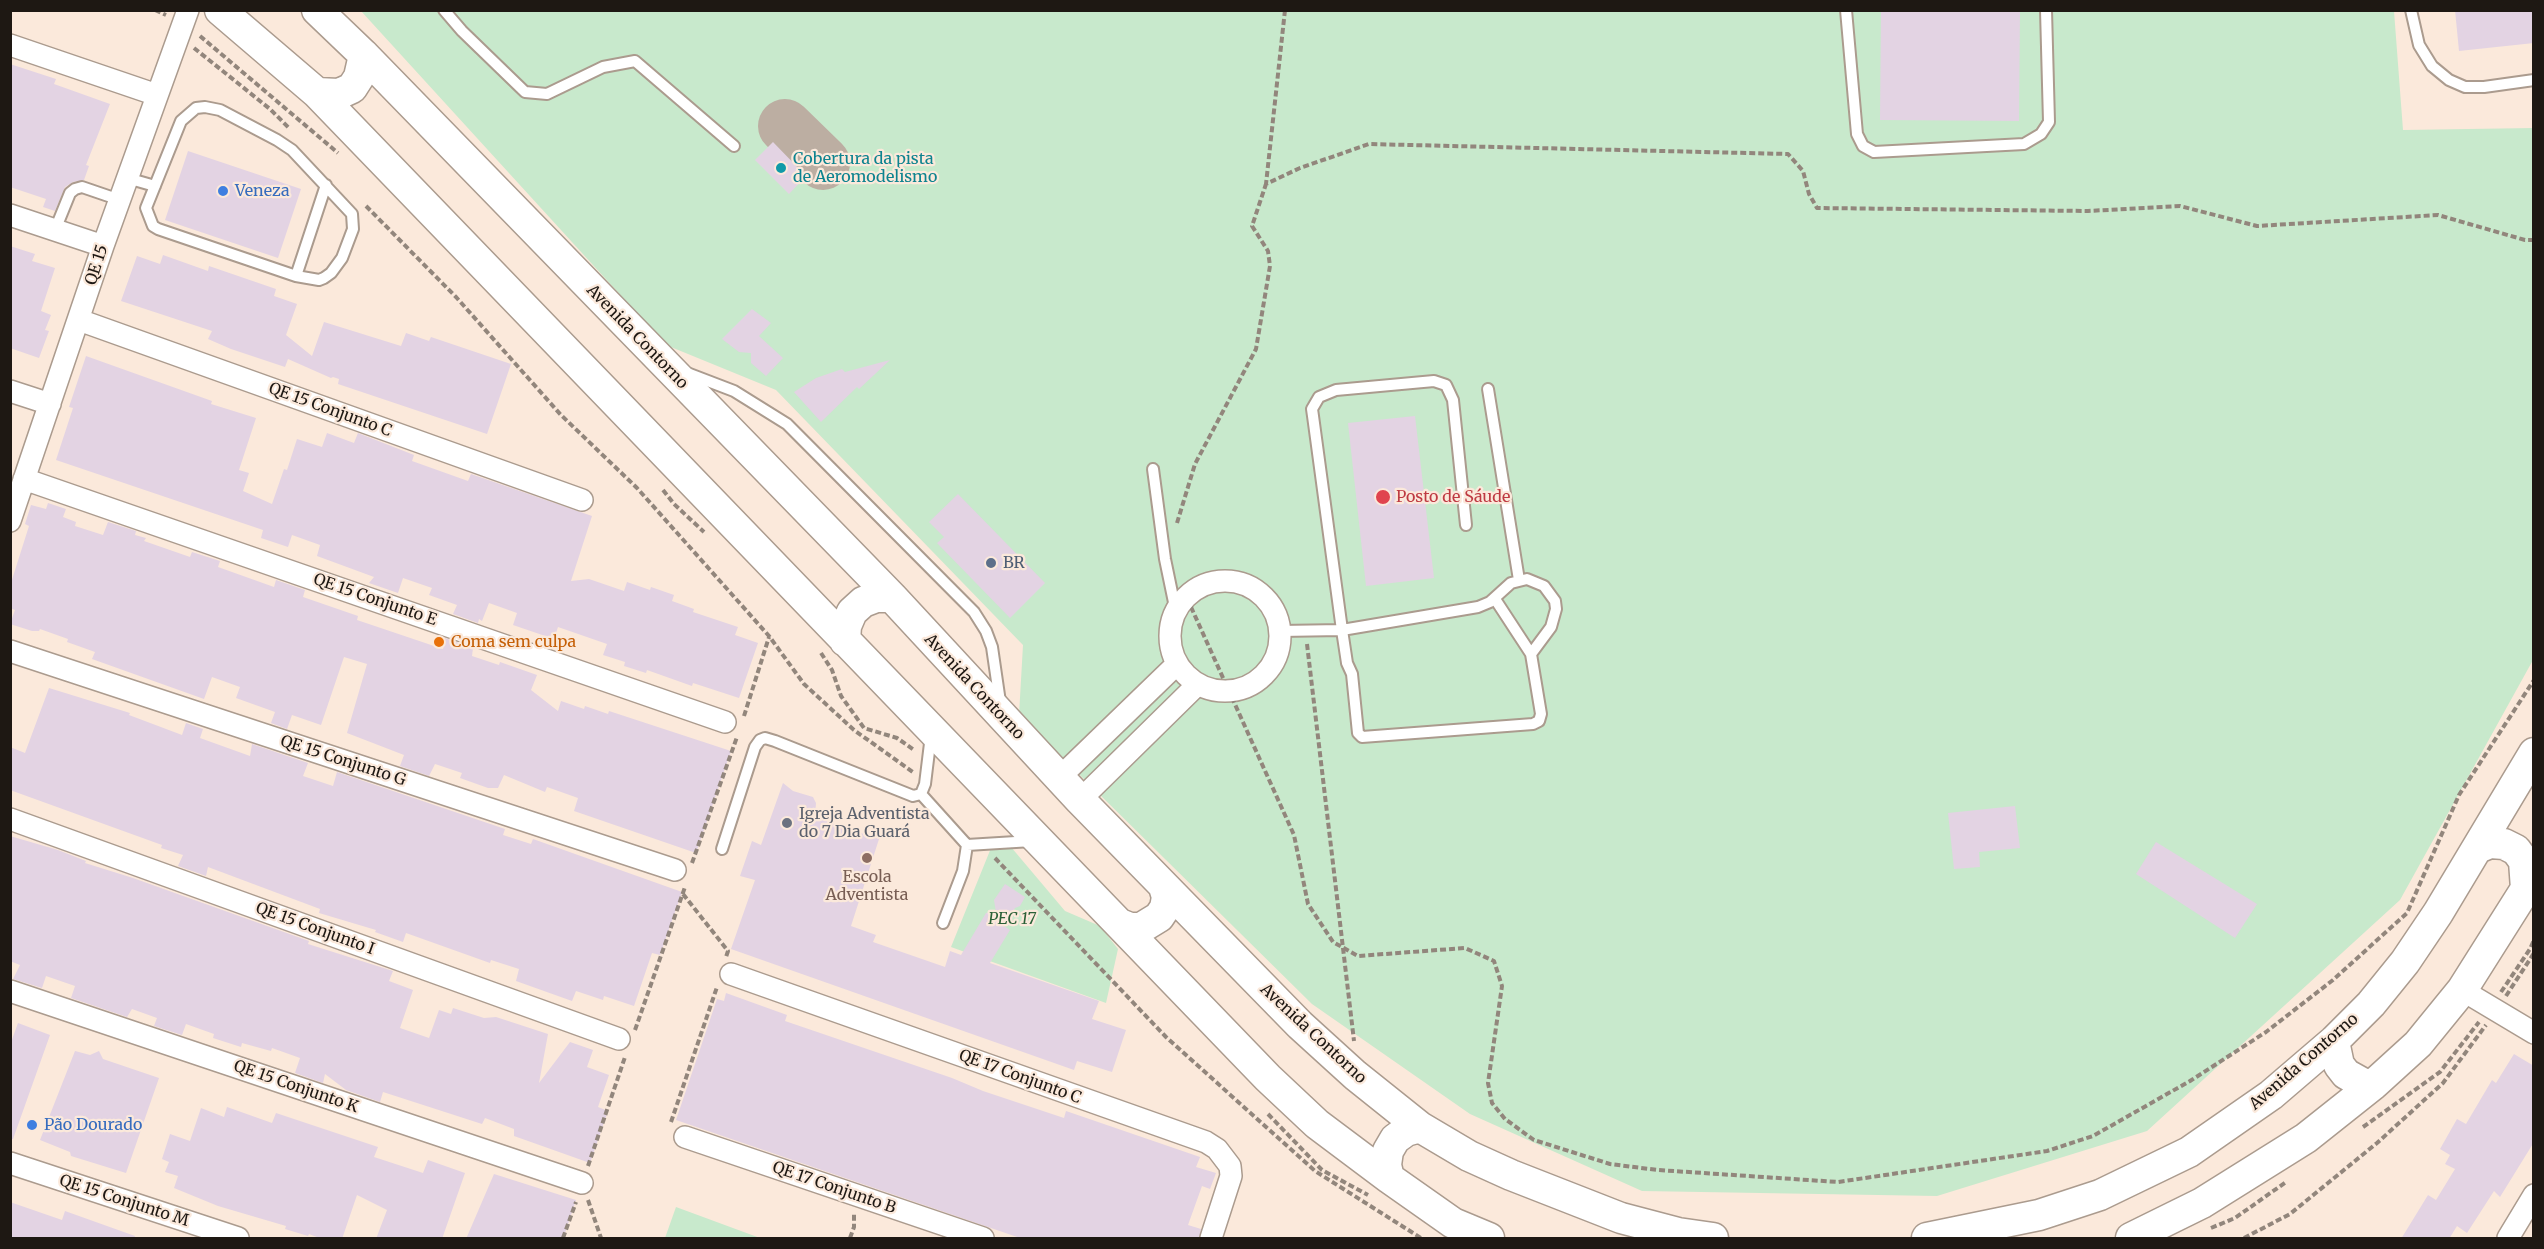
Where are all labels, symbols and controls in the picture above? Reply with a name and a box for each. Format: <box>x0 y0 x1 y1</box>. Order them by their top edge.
place label: Cobertura da pista de Aeromodelismo <box>793 149 937 187</box>
marker: Cobertura da pista de Aeromodelismo <box>774 161 788 175</box>
place label: Veneza <box>235 181 290 201</box>
marker: Veneza <box>216 184 230 198</box>
street label: QE 15 <box>81 242 113 288</box>
street label: Avenida Contorno <box>582 281 692 393</box>
street label: QE 15 Conjunto C <box>266 379 394 441</box>
place label: Posto de Sáude <box>1396 487 1510 507</box>
marker: Posto de Sáude <box>1374 488 1392 506</box>
place label: BR <box>1003 553 1025 573</box>
marker: BR <box>984 556 998 570</box>
street label: QE 15 Conjunto E <box>311 570 439 630</box>
street label: Avenida Contorno <box>920 630 1028 744</box>
place label: Coma sem culpa <box>451 632 576 652</box>
marker: Coma sem culpa <box>432 635 446 649</box>
street label: QE 15 Conjunto G <box>278 732 408 790</box>
place label: Igreja Adventista do 7 Dia Guará <box>799 804 930 842</box>
marker: Igreja Adventista do 7 Dia Guará <box>780 816 794 830</box>
marker: Escola Adventista <box>860 851 874 865</box>
place label: Escola Adventista <box>826 867 908 905</box>
street label: QE 15 Conjunto I <box>253 899 377 959</box>
park label: PEC 17 <box>988 909 1036 929</box>
street label: Avenida Contorno <box>1256 980 1370 1088</box>
street label: Avenida Contorno <box>2246 1010 2362 1114</box>
street label: QE 17 Conjunto C <box>956 1046 1084 1108</box>
street label: QE 15 Conjunto K <box>231 1057 361 1117</box>
place label: Pão Dourado <box>44 1115 142 1135</box>
marker: Pão Dourado <box>25 1118 39 1132</box>
street label: QE 17 Conjunto B <box>770 1158 898 1218</box>
street label: QE 15 Conjunto M <box>57 1171 191 1231</box>

